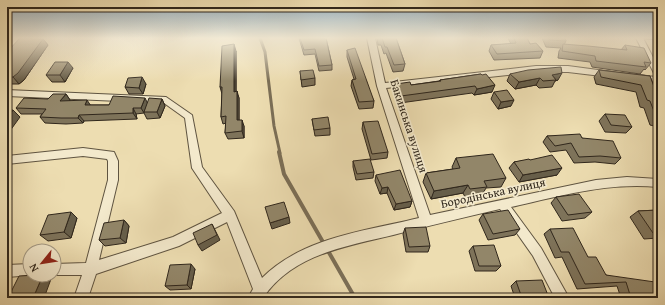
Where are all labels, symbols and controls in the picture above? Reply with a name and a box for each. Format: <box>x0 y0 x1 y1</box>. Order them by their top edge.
street label: Бакинська вулиця <box>386 77 433 175</box>
street label: Бородінська вулиця <box>439 173 547 212</box>
north arrow <box>22 243 62 283</box>
text: N <box>24 260 42 275</box>

